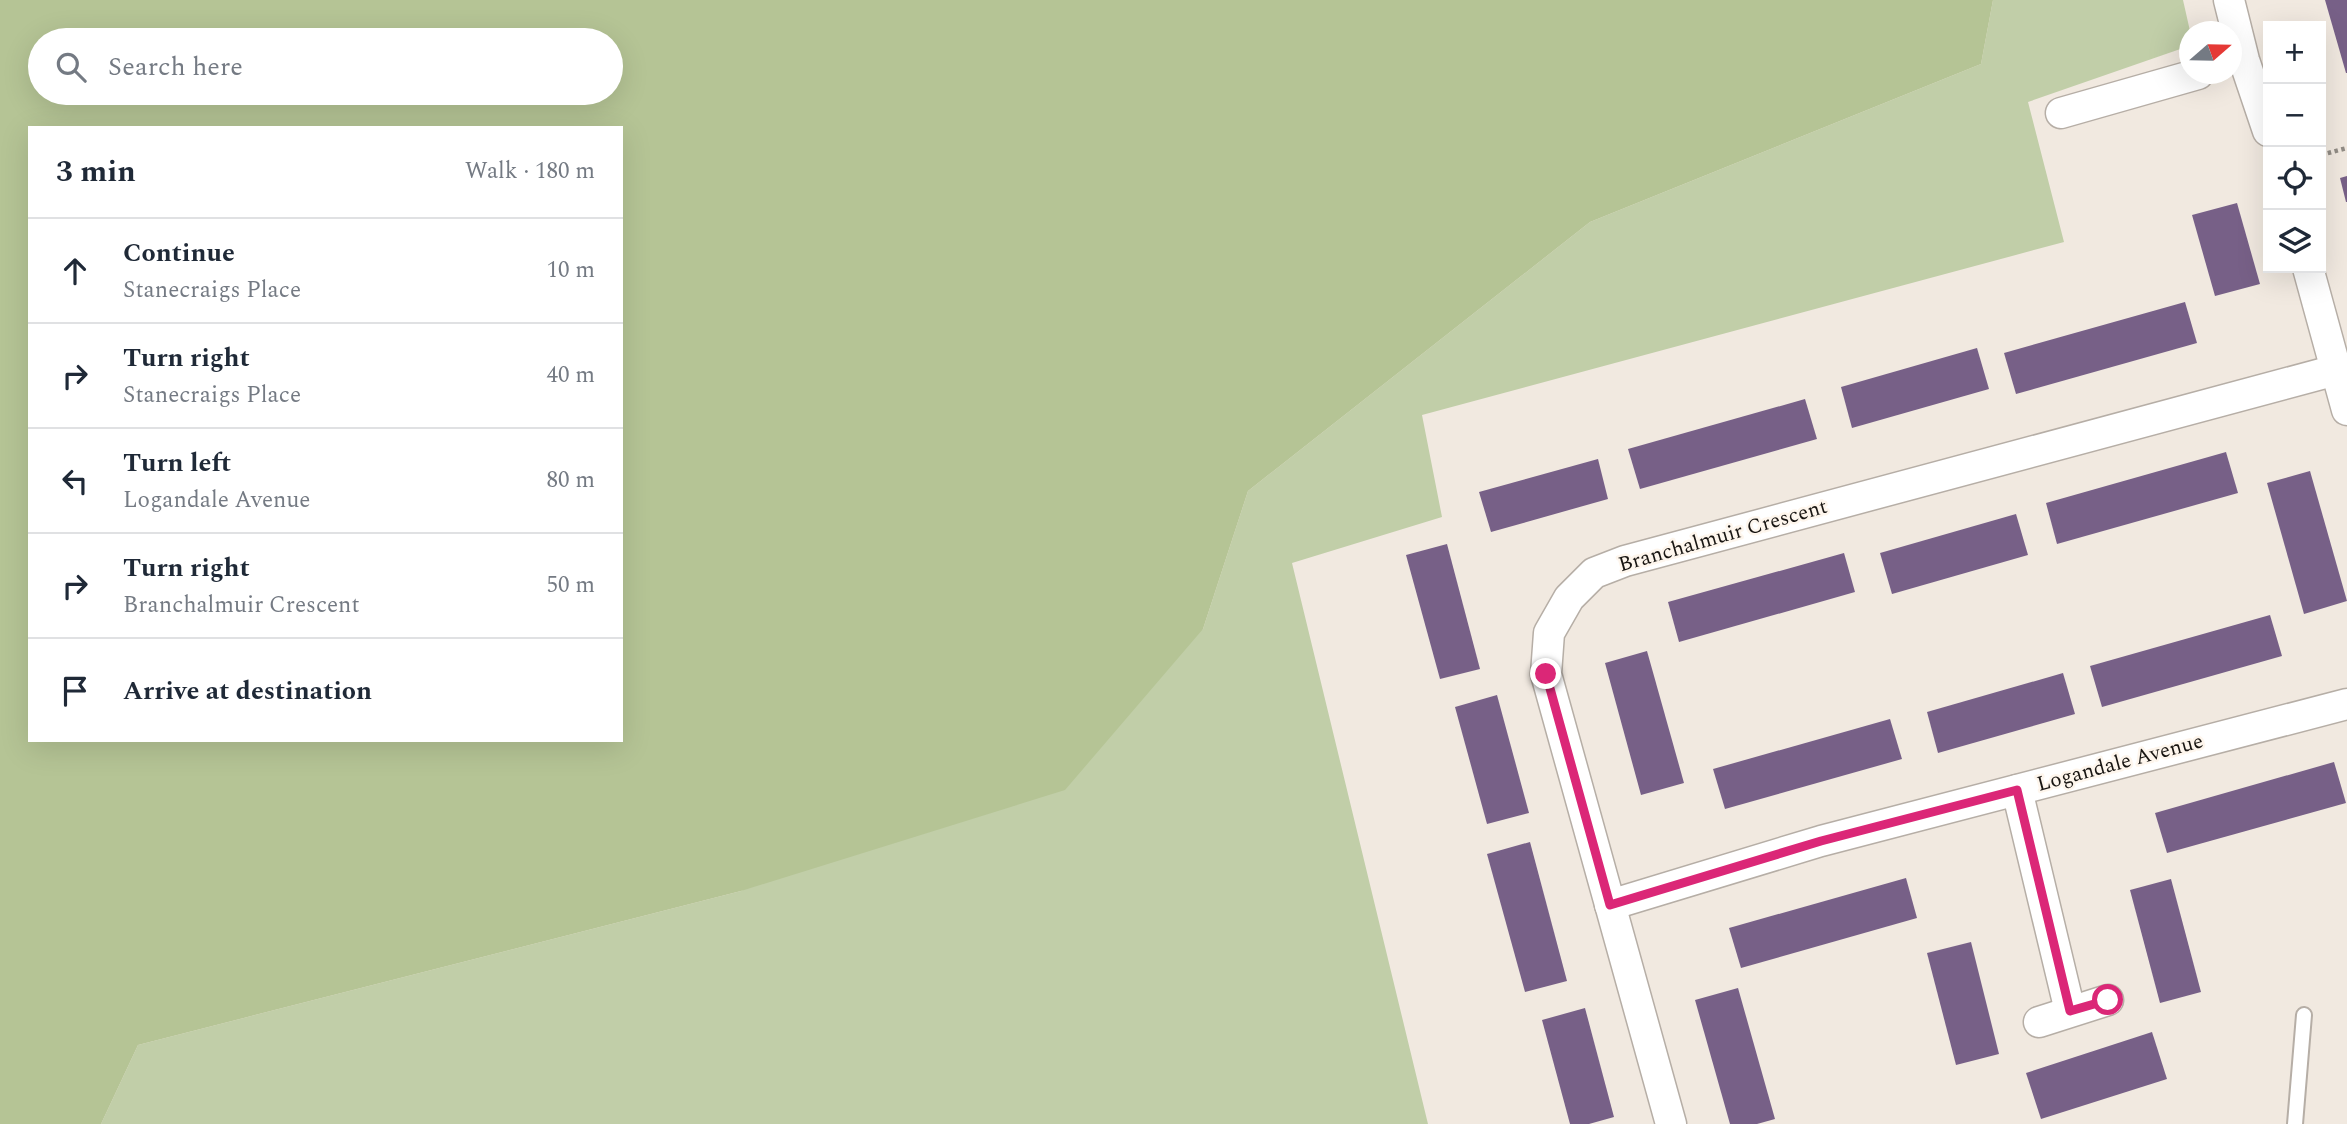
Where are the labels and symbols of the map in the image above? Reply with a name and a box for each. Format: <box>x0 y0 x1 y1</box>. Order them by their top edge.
north arrow <box>2179 21 2242 84</box>
street label: Branchalmuir Crescent <box>1615 491 1831 581</box>
route end <box>1530 658 1561 689</box>
street label: Logandale Avenue <box>2033 725 2207 801</box>
route start <box>2092 984 2123 1015</box>

